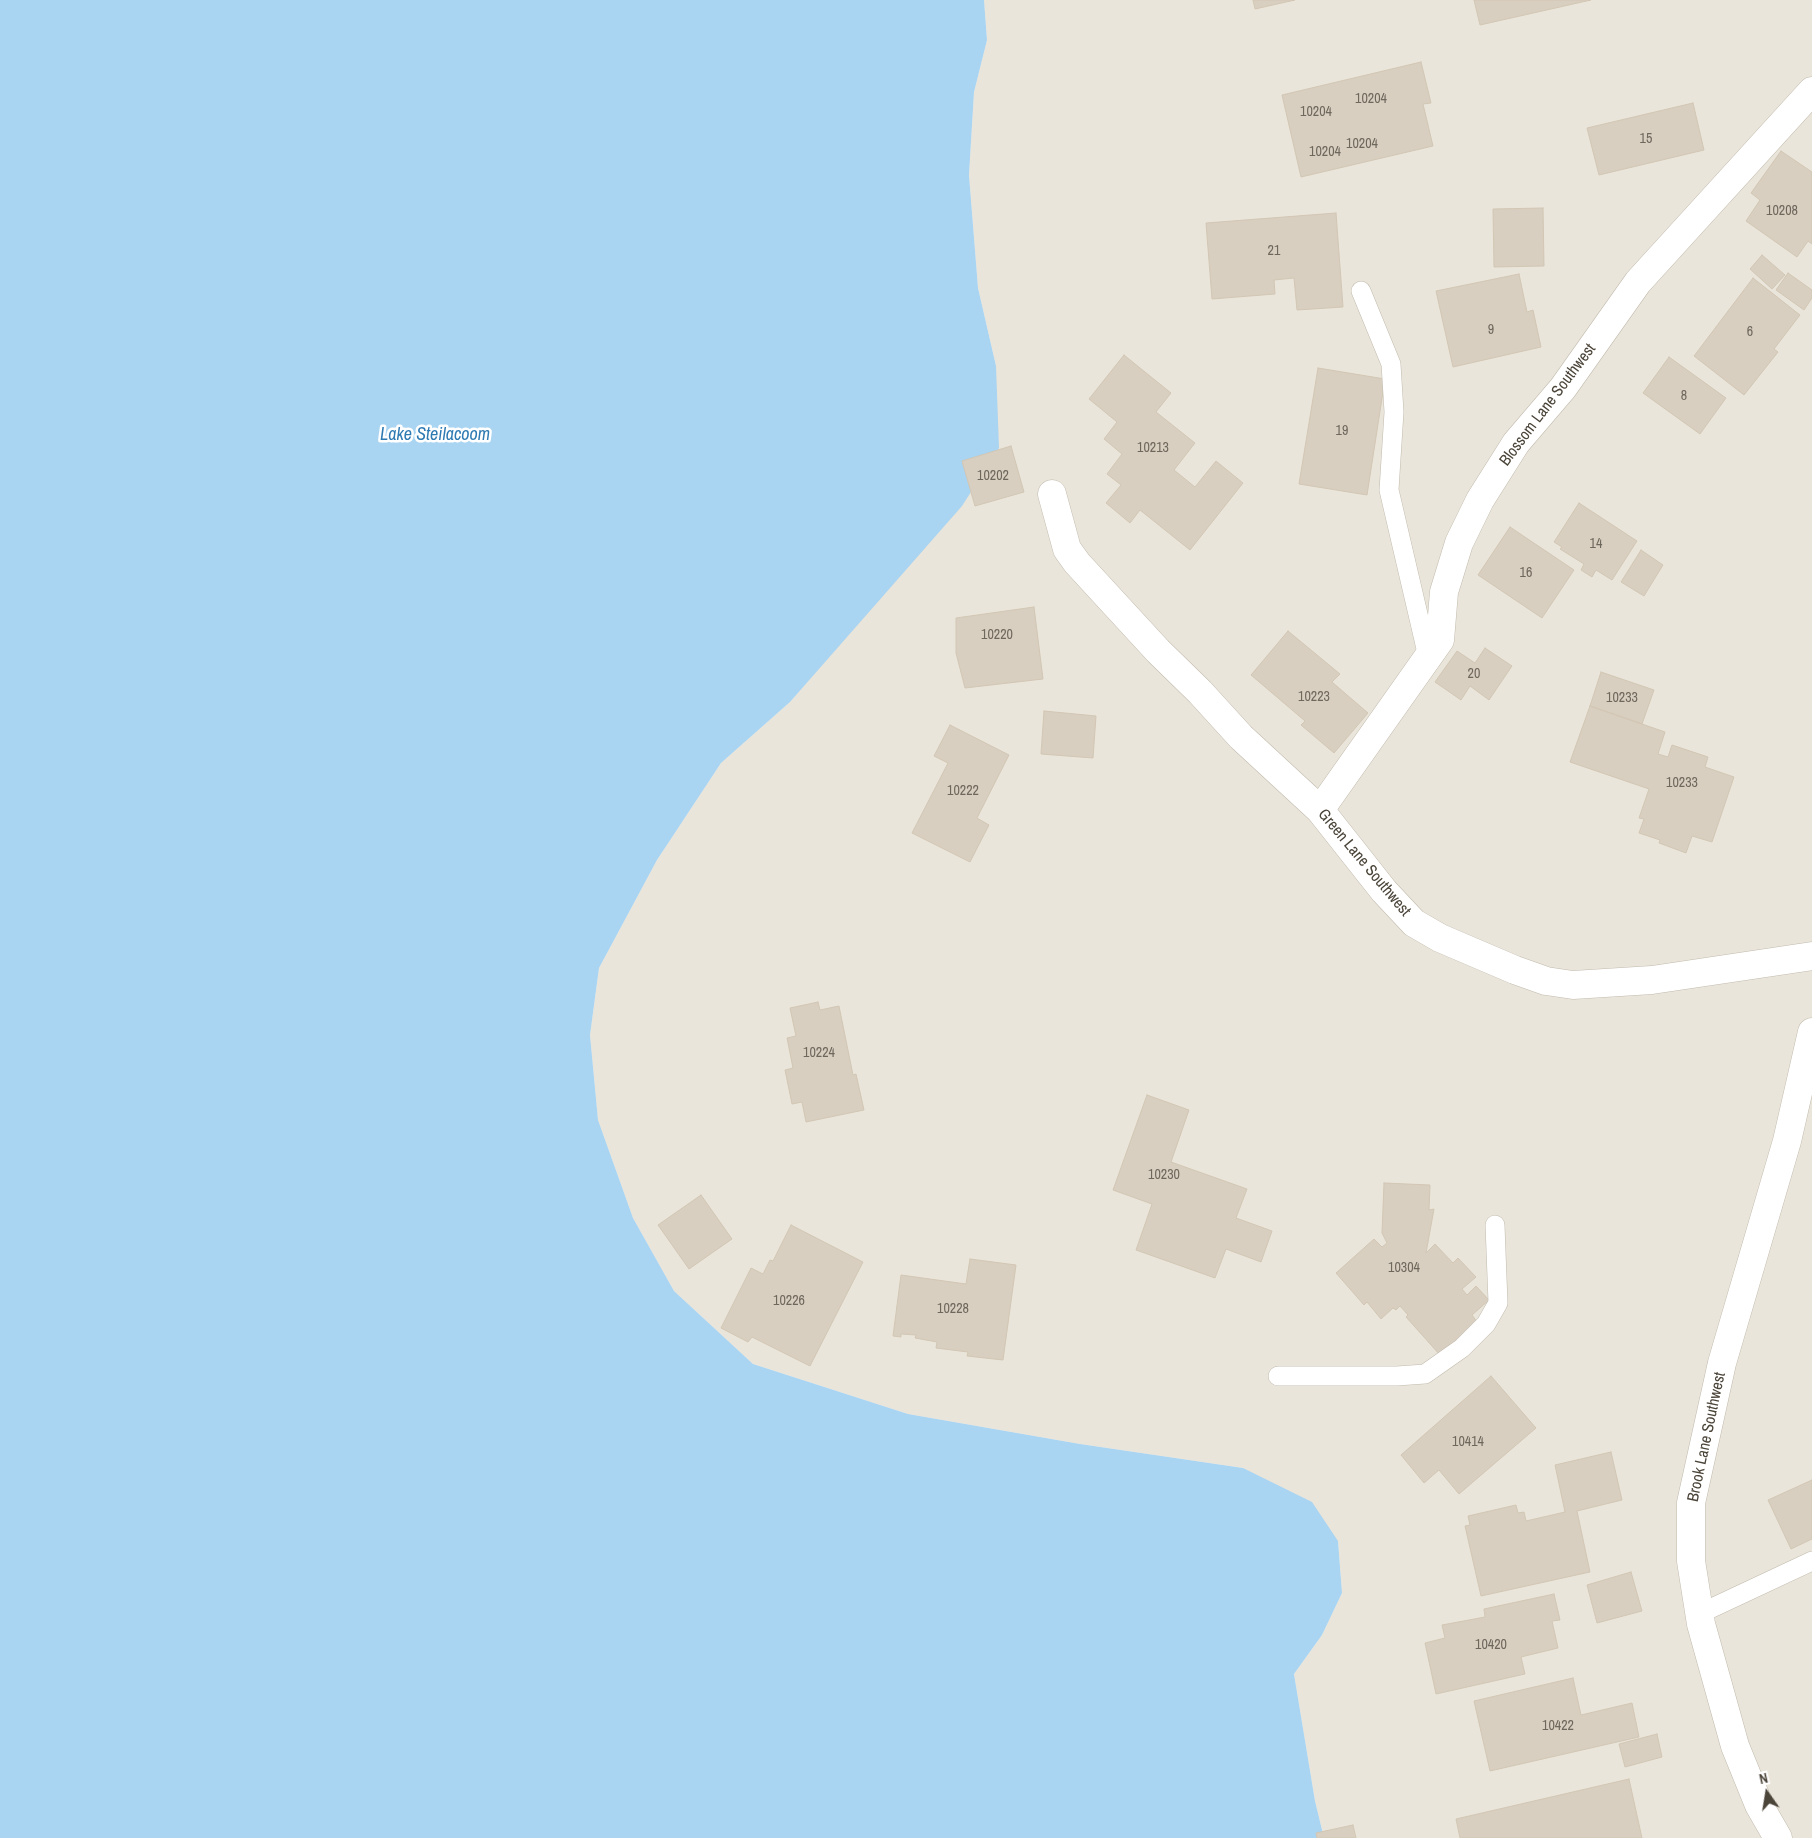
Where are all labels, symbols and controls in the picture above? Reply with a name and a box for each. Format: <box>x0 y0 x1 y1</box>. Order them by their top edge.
house number: 10204 <box>1355 91 1387 107</box>
house number: 10204 <box>1300 104 1332 120</box>
house number: 15 <box>1640 131 1652 147</box>
house number: 10204 <box>1346 136 1378 152</box>
house number: 10204 <box>1309 144 1341 160</box>
house number: 10208 <box>1766 203 1798 219</box>
house number: 21 <box>1268 243 1280 259</box>
house number: 9 <box>1488 322 1494 338</box>
house number: 6 <box>1747 324 1753 340</box>
street label: Blossom Lane Southwest <box>1496 340 1600 470</box>
house number: 8 <box>1681 388 1687 404</box>
house number: 19 <box>1336 423 1348 439</box>
water label: Lake Steilacoom <box>380 424 490 446</box>
house number: 10213 <box>1137 440 1169 456</box>
house number: 10202 <box>977 468 1009 484</box>
house number: 14 <box>1590 536 1602 552</box>
house number: 16 <box>1520 565 1532 581</box>
house number: 10220 <box>981 627 1013 643</box>
house number: 20 <box>1468 666 1480 682</box>
house number: 10223 <box>1298 689 1330 705</box>
house number: 10233 <box>1606 690 1638 706</box>
house number: 10233 <box>1666 775 1698 791</box>
house number: 10222 <box>947 783 979 799</box>
street label: Green Lane Southwest <box>1314 805 1414 921</box>
house number: 10224 <box>803 1045 835 1061</box>
house number: 10230 <box>1148 1167 1180 1183</box>
house number: 10304 <box>1388 1260 1420 1276</box>
house number: 10226 <box>773 1293 805 1309</box>
house number: 10228 <box>937 1301 969 1317</box>
street label: Brook Lane Southwest <box>1684 1370 1730 1504</box>
house number: 10414 <box>1452 1434 1484 1450</box>
house number: 10420 <box>1475 1637 1507 1653</box>
house number: 10422 <box>1542 1718 1574 1734</box>
north arrow <box>1742 1768 1792 1818</box>
text: N <box>1758 1769 1770 1788</box>

